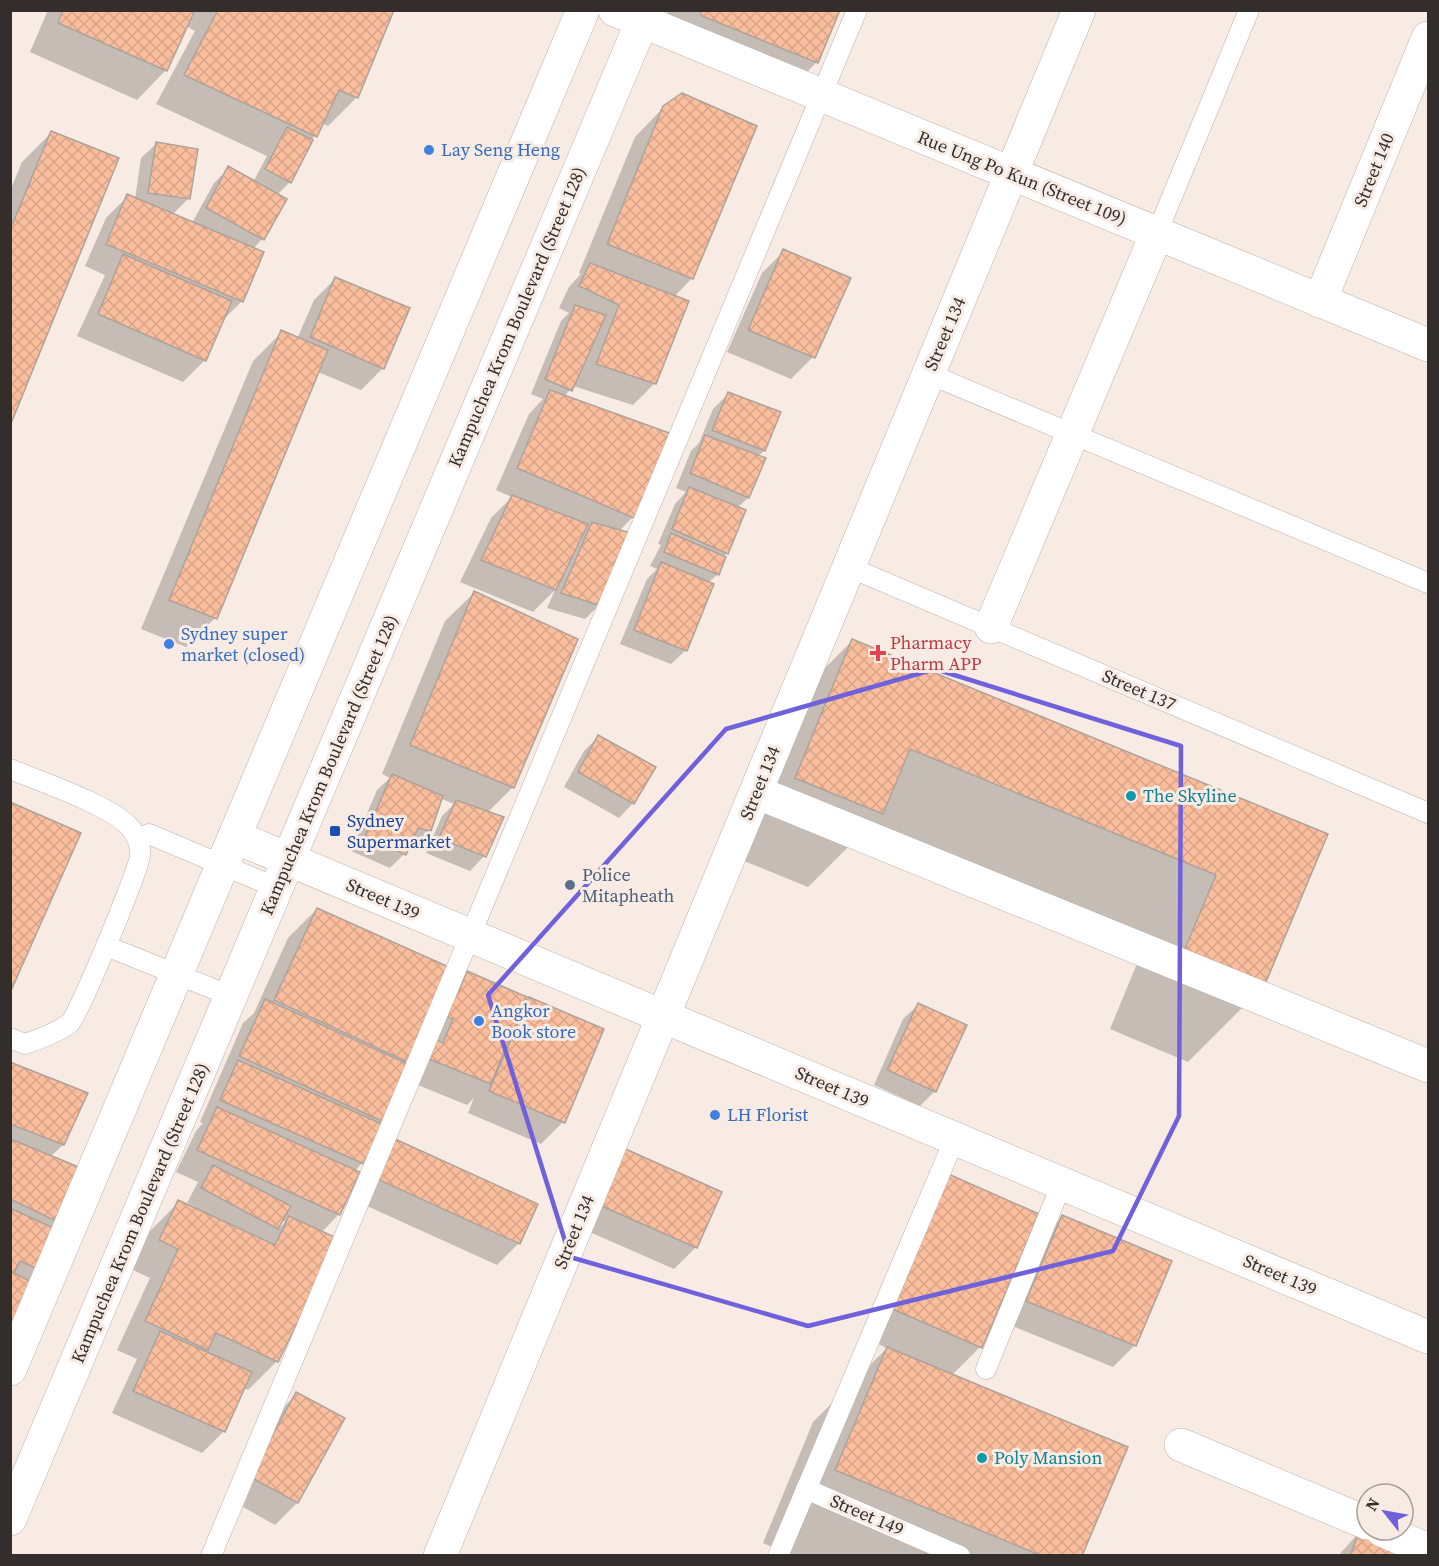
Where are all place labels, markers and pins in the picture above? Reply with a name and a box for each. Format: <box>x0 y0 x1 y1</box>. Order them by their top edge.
place label: Lay Seng Heng <box>441 137 560 162</box>
marker: Lay Seng Heng <box>422 143 436 157</box>
place label: Sydney super market (closed) <box>181 621 305 667</box>
place label: Pharmacy Pharm APP <box>890 630 982 676</box>
marker: Sydney super market (closed) <box>162 637 176 651</box>
marker: Pharmacy Pharm APP <box>871 646 885 660</box>
place label: The Skyline <box>1143 783 1237 808</box>
marker: The Skyline <box>1124 789 1138 803</box>
place label: Sydney Supermarket <box>347 808 451 854</box>
marker: Sydney Supermarket <box>328 824 342 838</box>
place label: Police Mitapheath <box>582 862 674 908</box>
marker: Police Mitapheath <box>563 878 577 892</box>
place label: Angkor Book store <box>491 998 576 1044</box>
marker: Angkor Book store <box>472 1014 486 1028</box>
place label: LH Florist <box>727 1102 808 1127</box>
marker: LH Florist <box>708 1108 722 1122</box>
place label: Poly Mansion <box>994 1445 1102 1470</box>
marker: Poly Mansion <box>975 1451 989 1465</box>

